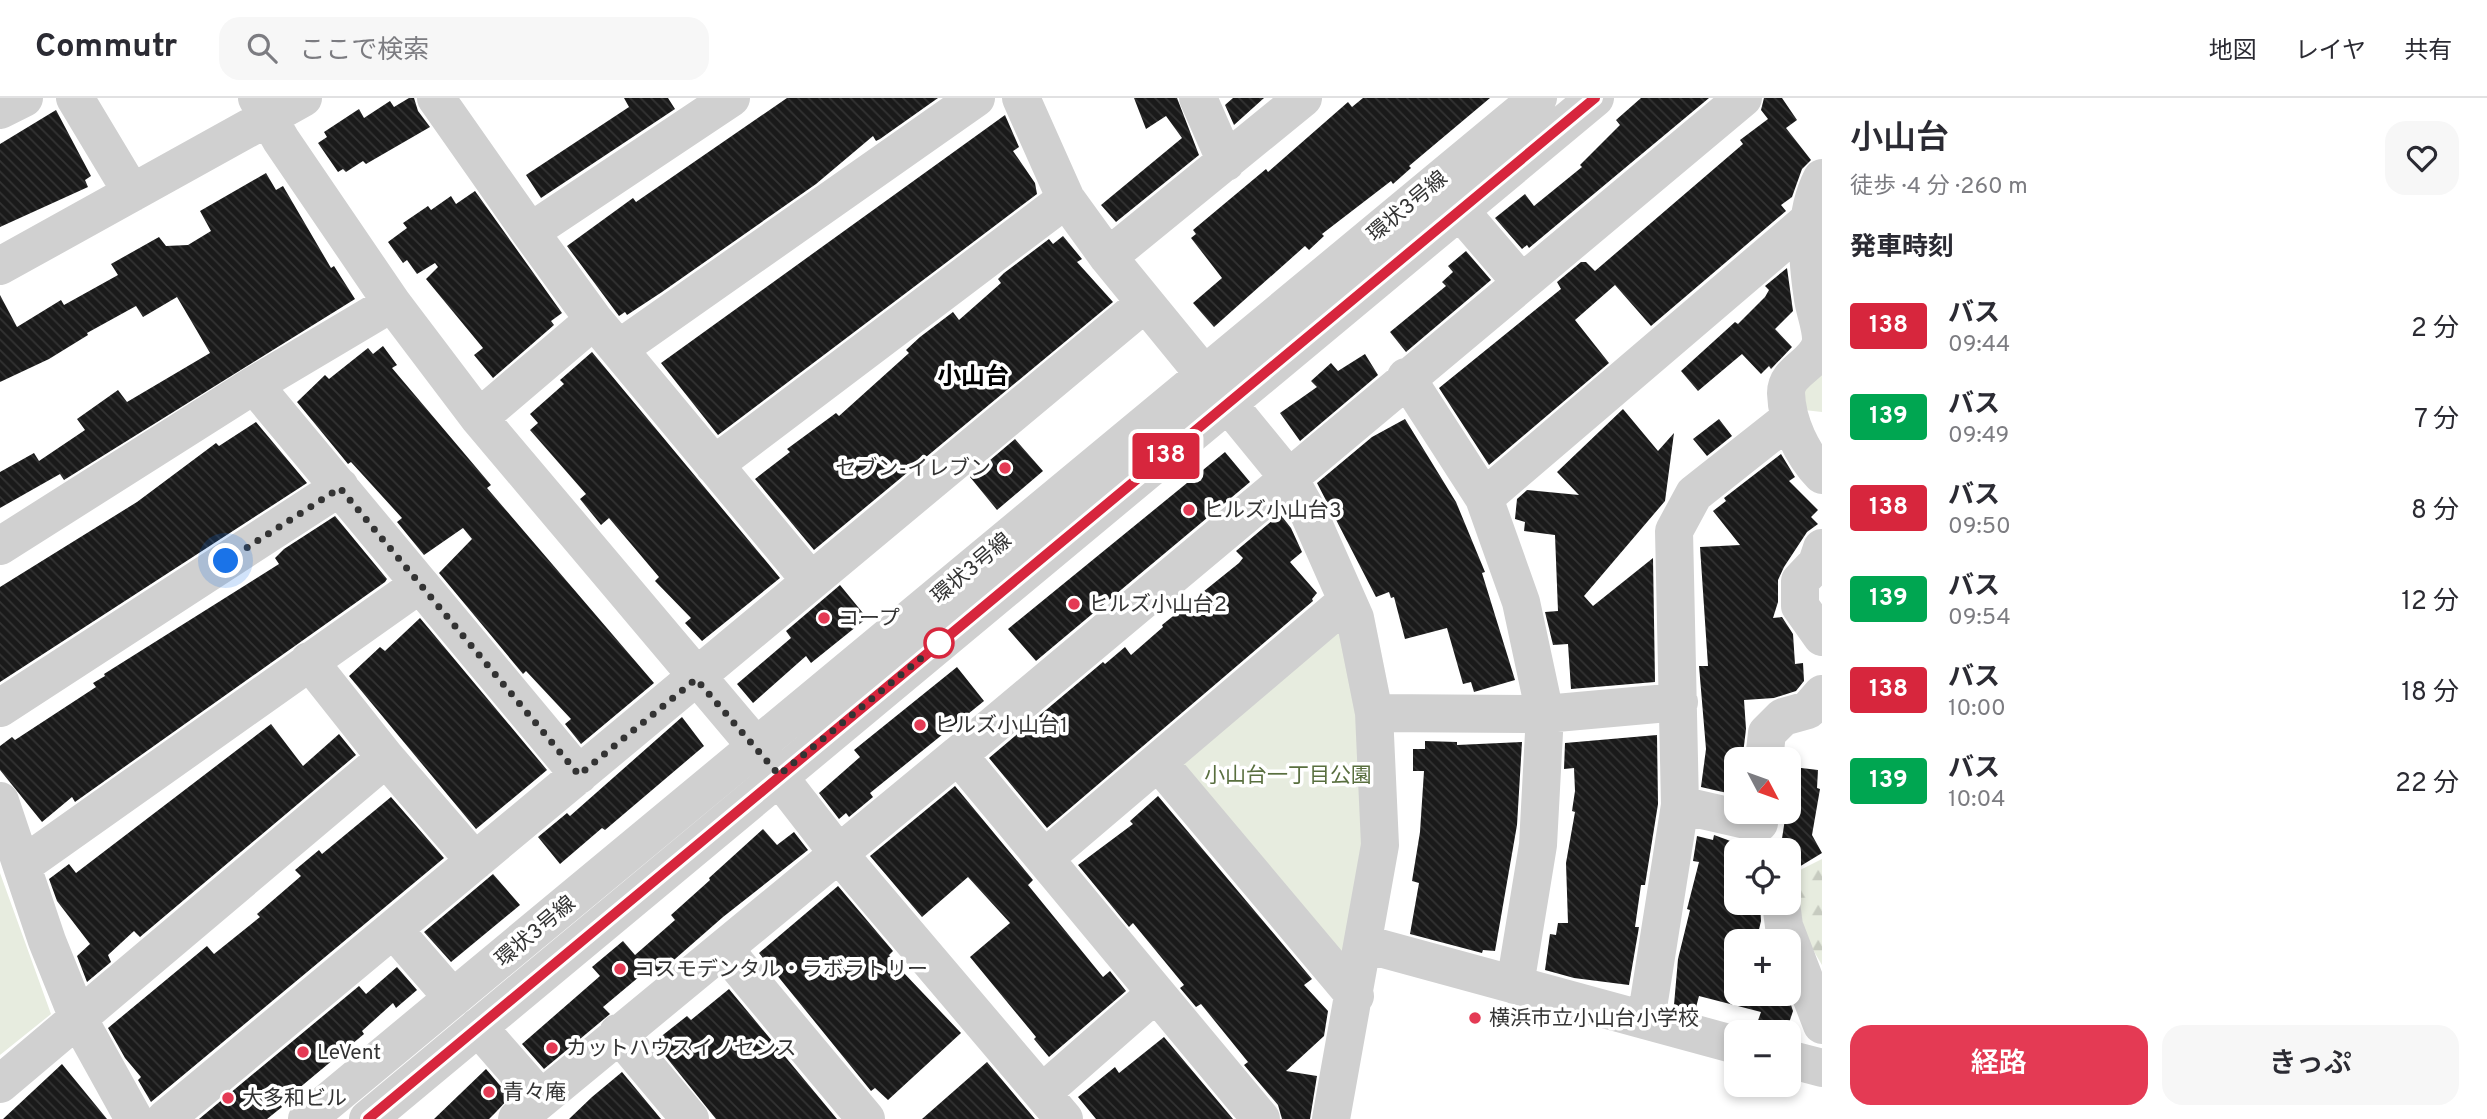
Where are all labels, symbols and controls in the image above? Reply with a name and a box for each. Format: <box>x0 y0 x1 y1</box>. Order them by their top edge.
search box <box>219 17 709 80</box>
text: Commutr <box>35 27 177 69</box>
icon: search <box>243 29 281 67</box>
text: ここで検索 <box>299 35 429 68</box>
text: 地図 <box>2209 37 2257 67</box>
text: レイヤ <box>2295 37 2366 67</box>
text: 共有 <box>2404 37 2452 67</box>
text: 小山台 <box>1850 119 1949 161</box>
button: heart <box>2385 121 2459 195</box>
street label: 環状3号線 <box>1362 166 1454 249</box>
text: 徒歩 · 4 分 · 260 m <box>1850 173 2028 202</box>
text: 発車時刻 <box>1850 232 1954 265</box>
text: バス <box>1948 298 2000 331</box>
text: 138 <box>1869 311 1908 341</box>
text: 2 分 <box>2411 313 2459 346</box>
text: 09:44 <box>1948 331 2010 360</box>
district label: 小山台 <box>937 363 1009 393</box>
text: バス <box>1948 389 2000 422</box>
text: 139 <box>1869 402 1908 432</box>
text: 7 分 <box>2414 404 2459 437</box>
text: 09:49 <box>1948 422 2009 451</box>
line badge: 138 <box>1126 433 1206 479</box>
text: 138 <box>1146 441 1186 471</box>
place label: セブン-イレブン <box>836 456 991 483</box>
marker: セブン-イレブン <box>997 460 1013 476</box>
text: バス <box>1948 480 2000 513</box>
text: 138 <box>1869 493 1908 523</box>
text: 8 分 <box>2411 495 2459 528</box>
place label: ヒルズ小山台3 <box>1203 498 1342 525</box>
marker: ヒルズ小山台3 <box>1181 502 1197 518</box>
text: 09:50 <box>1948 513 2011 542</box>
street label: 環状3号線 <box>926 528 1018 611</box>
your location <box>208 543 243 578</box>
text: バス <box>1948 571 2000 604</box>
text: 139 <box>1869 584 1908 614</box>
text: 12 分 <box>2401 586 2459 619</box>
place label: ヒルズ小山台2 <box>1088 592 1227 619</box>
marker: ヒルズ小山台2 <box>1066 596 1082 612</box>
text: 09:54 <box>1948 604 2011 633</box>
place label: コープ <box>838 606 900 633</box>
marker: コープ <box>816 610 832 626</box>
unlabelled marker <box>924 628 954 658</box>
text: バス <box>1948 662 2000 695</box>
text: 138 <box>1869 675 1908 705</box>
text: 18 分 <box>2401 677 2459 710</box>
text: 10:00 <box>1948 695 2006 724</box>
place label: ヒルズ小山台1 <box>934 713 1068 740</box>
marker: ヒルズ小山台1 <box>912 717 928 733</box>
north arrow <box>1724 747 1801 824</box>
map controls <box>1724 747 1801 1097</box>
text: バス <box>1948 753 2000 786</box>
park label: 小山台一丁目公園 <box>1204 763 1372 790</box>
text: 139 <box>1869 766 1908 796</box>
text: 22 分 <box>2395 768 2459 801</box>
text: 10:04 <box>1948 786 2006 815</box>
button: locate <box>1724 838 1801 915</box>
street label: 環状3号線 <box>490 891 582 974</box>
button: + <box>1724 929 1801 1006</box>
place label: コスモデンタル・ラボラトリー <box>634 957 928 984</box>
marker: コスモデンタル・ラボラトリー <box>612 961 628 977</box>
place label: 横浜市立小山台小学校 <box>1489 1006 1699 1033</box>
marker: 横浜市立小山台小学校 <box>1467 1010 1483 1026</box>
button: − <box>1724 1020 1801 1097</box>
button: 経路 <box>1850 1025 2148 1105</box>
button: きっぷ <box>2162 1025 2459 1105</box>
place label: カットハウスイノセンス <box>566 1036 797 1063</box>
place label: LeVent <box>317 1040 381 1067</box>
marker: カットハウスイノセンス <box>544 1040 560 1056</box>
marker: LeVent <box>295 1044 311 1060</box>
place label: 青々庵 <box>503 1080 566 1107</box>
marker: 青々庵 <box>481 1084 497 1100</box>
place label: 大多和ビル <box>242 1086 347 1113</box>
marker: 大多和ビル <box>220 1090 236 1106</box>

